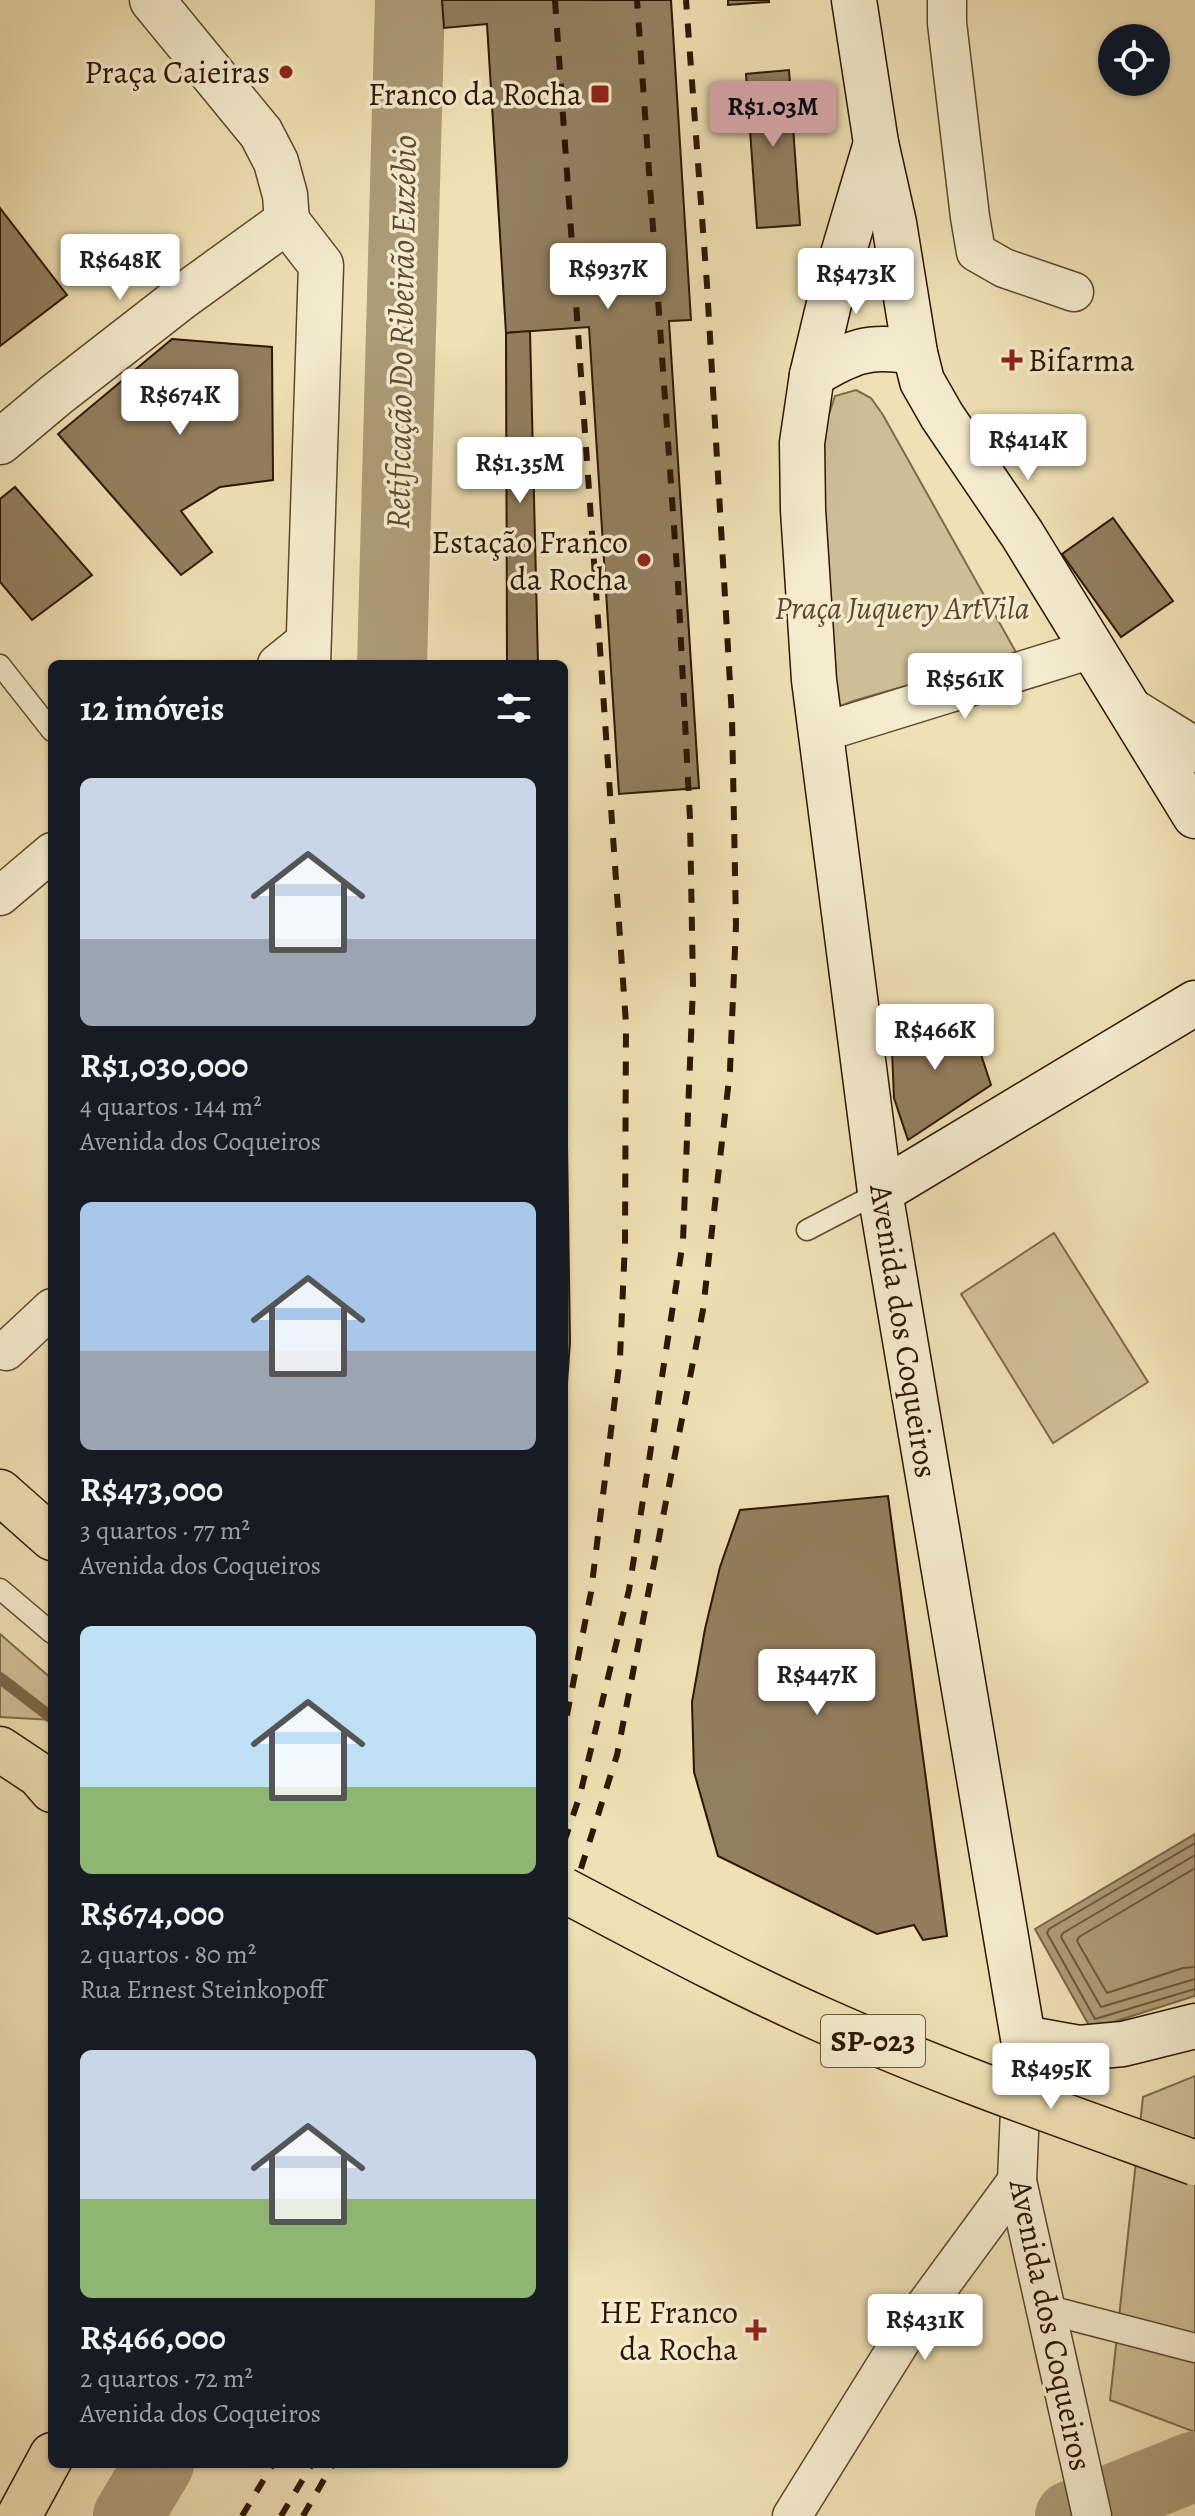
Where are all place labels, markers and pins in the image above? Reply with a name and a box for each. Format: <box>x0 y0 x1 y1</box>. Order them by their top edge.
place label: Praça Caieiras <box>84 50 270 94</box>
marker: Praça Caieiras <box>277 63 295 81</box>
place label: Franco da Rocha <box>368 72 582 116</box>
pin: R$1.03M <box>699 81 847 149</box>
marker: Franco da Rocha <box>589 83 611 105</box>
pin: R$648K <box>55 234 185 302</box>
pin: R$937K <box>543 243 673 311</box>
pin: R$473K <box>791 248 921 316</box>
place label: Bifarma <box>1028 338 1135 382</box>
marker: Bifarma <box>1003 351 1021 369</box>
pin: R$674K <box>115 369 245 437</box>
pin: R$414K <box>963 414 1093 482</box>
pin: R$1.35M <box>446 437 594 505</box>
place label: Estação Franco da Rocha <box>431 520 628 601</box>
marker: Estação Franco da Rocha <box>635 551 653 569</box>
pin: R$561K <box>900 653 1030 721</box>
pin: R$466K <box>870 1004 1000 1072</box>
pin: R$447K <box>752 1649 882 1717</box>
pin: R$495K <box>986 2043 1116 2111</box>
place label: HE Franco da Rocha <box>599 2290 738 2371</box>
pin: R$431K <box>860 2294 990 2362</box>
marker: HE Franco da Rocha <box>745 2319 767 2341</box>

